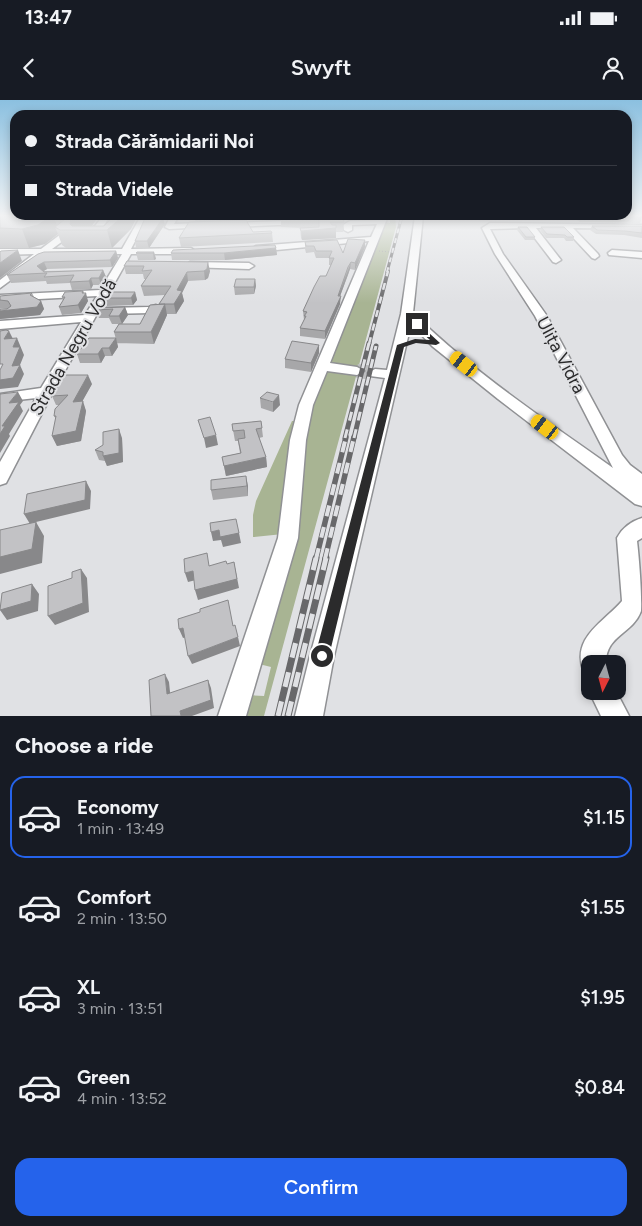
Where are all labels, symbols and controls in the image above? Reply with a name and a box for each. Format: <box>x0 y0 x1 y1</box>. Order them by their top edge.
text: 13:47 <box>25 6 72 29</box>
icon: back <box>15 54 43 82</box>
text: Swyft <box>291 54 351 81</box>
icon: person <box>599 54 627 82</box>
text: Strada Cărămidarii Noi <box>55 130 254 153</box>
text: Strada Videle <box>55 178 173 201</box>
street label: Strada Negru Vodă <box>25 275 121 419</box>
route end <box>406 313 428 335</box>
street label: Ulița Vidra <box>532 313 590 397</box>
car <box>447 349 480 379</box>
car <box>528 412 561 442</box>
route start <box>311 645 333 667</box>
north arrow <box>581 655 626 700</box>
map controls <box>581 655 626 700</box>
text: Choose a ride <box>15 732 153 759</box>
icon: car <box>17 795 62 840</box>
text: Economy <box>77 796 159 819</box>
text: $1.15 <box>583 806 625 829</box>
text: 1 min · 13:49 <box>77 819 164 838</box>
icon: car <box>17 885 62 930</box>
text: Comfort <box>77 886 152 909</box>
text: $1.55 <box>580 896 625 919</box>
text: 2 min · 13:50 <box>77 909 167 928</box>
icon: car <box>17 975 62 1020</box>
text: XL <box>77 976 100 999</box>
text: $1.95 <box>580 986 625 1009</box>
text: 3 min · 13:51 <box>77 999 163 1018</box>
icon: car <box>17 1065 62 1110</box>
text: Green <box>77 1066 130 1089</box>
text: $0.84 <box>574 1076 625 1099</box>
text: 4 min · 13:52 <box>77 1089 167 1108</box>
button: Confirm <box>15 1158 627 1216</box>

